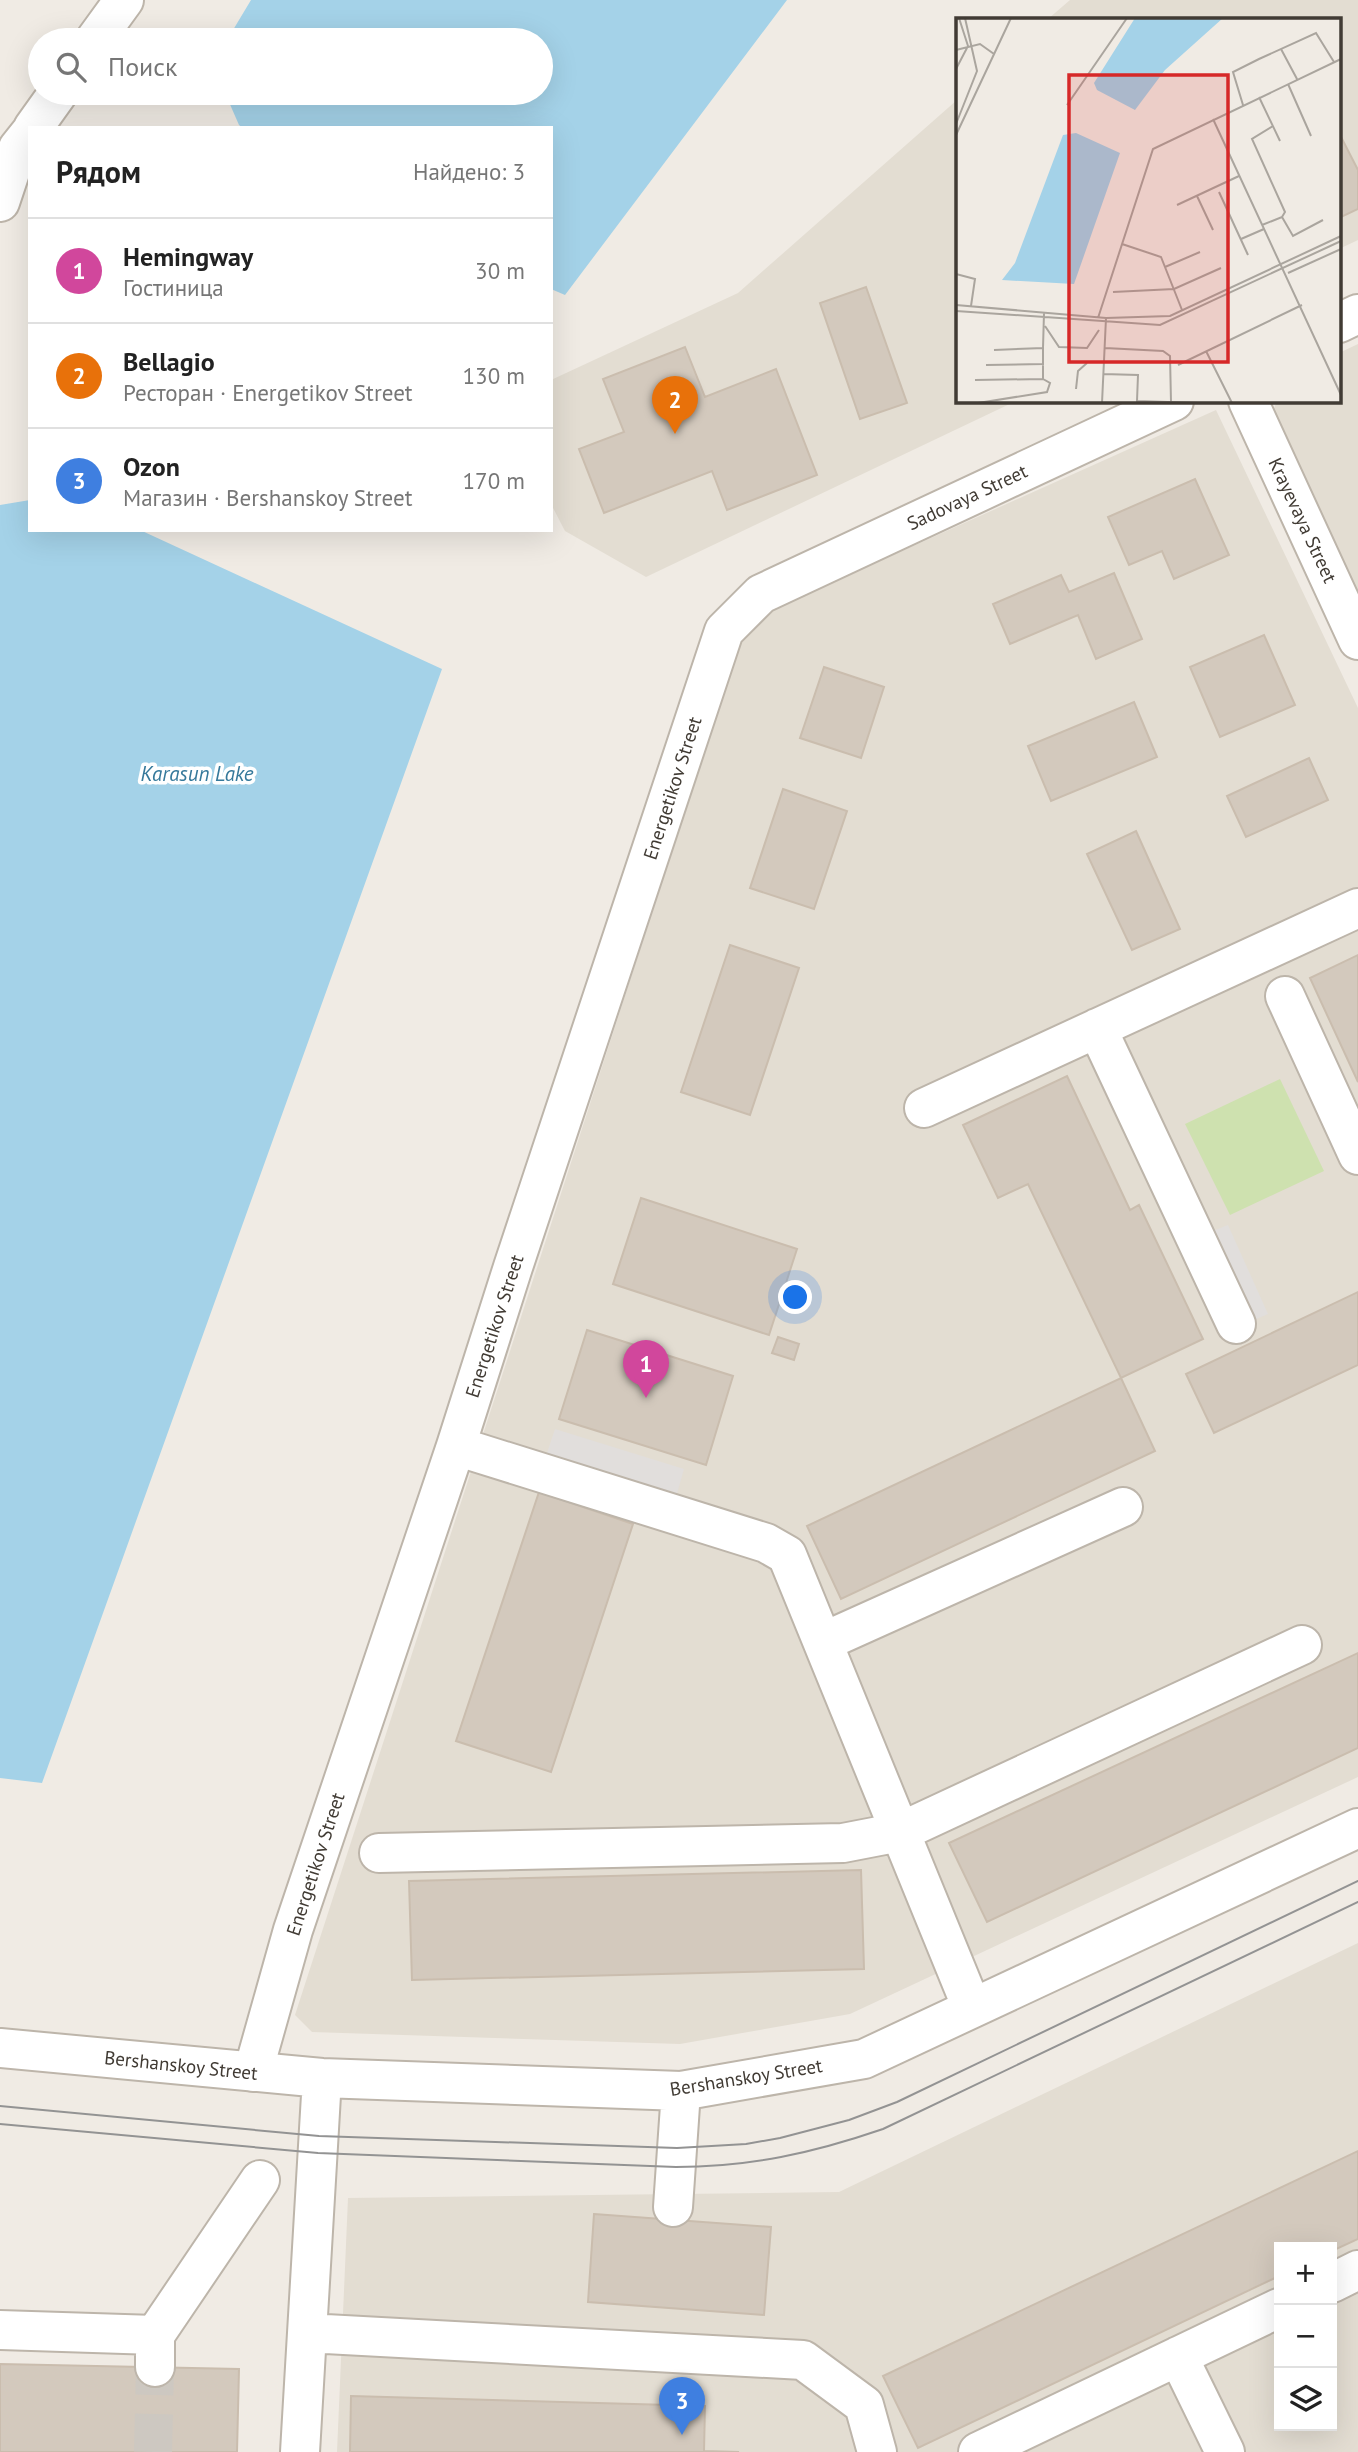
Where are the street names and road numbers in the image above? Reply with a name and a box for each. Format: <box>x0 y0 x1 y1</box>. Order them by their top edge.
street label: Krayevaya Street <box>1264 454 1343 587</box>
street label: Sadovaya Street <box>903 458 1032 535</box>
street label: Energetikov Street <box>638 713 707 863</box>
street label: Energetikov Street <box>460 1251 529 1401</box>
street label: Energetikov Street <box>281 1789 350 1939</box>
street label: Bershanskoy Street <box>103 2045 259 2085</box>
street label: Bershanskoy Street <box>668 2053 824 2101</box>

